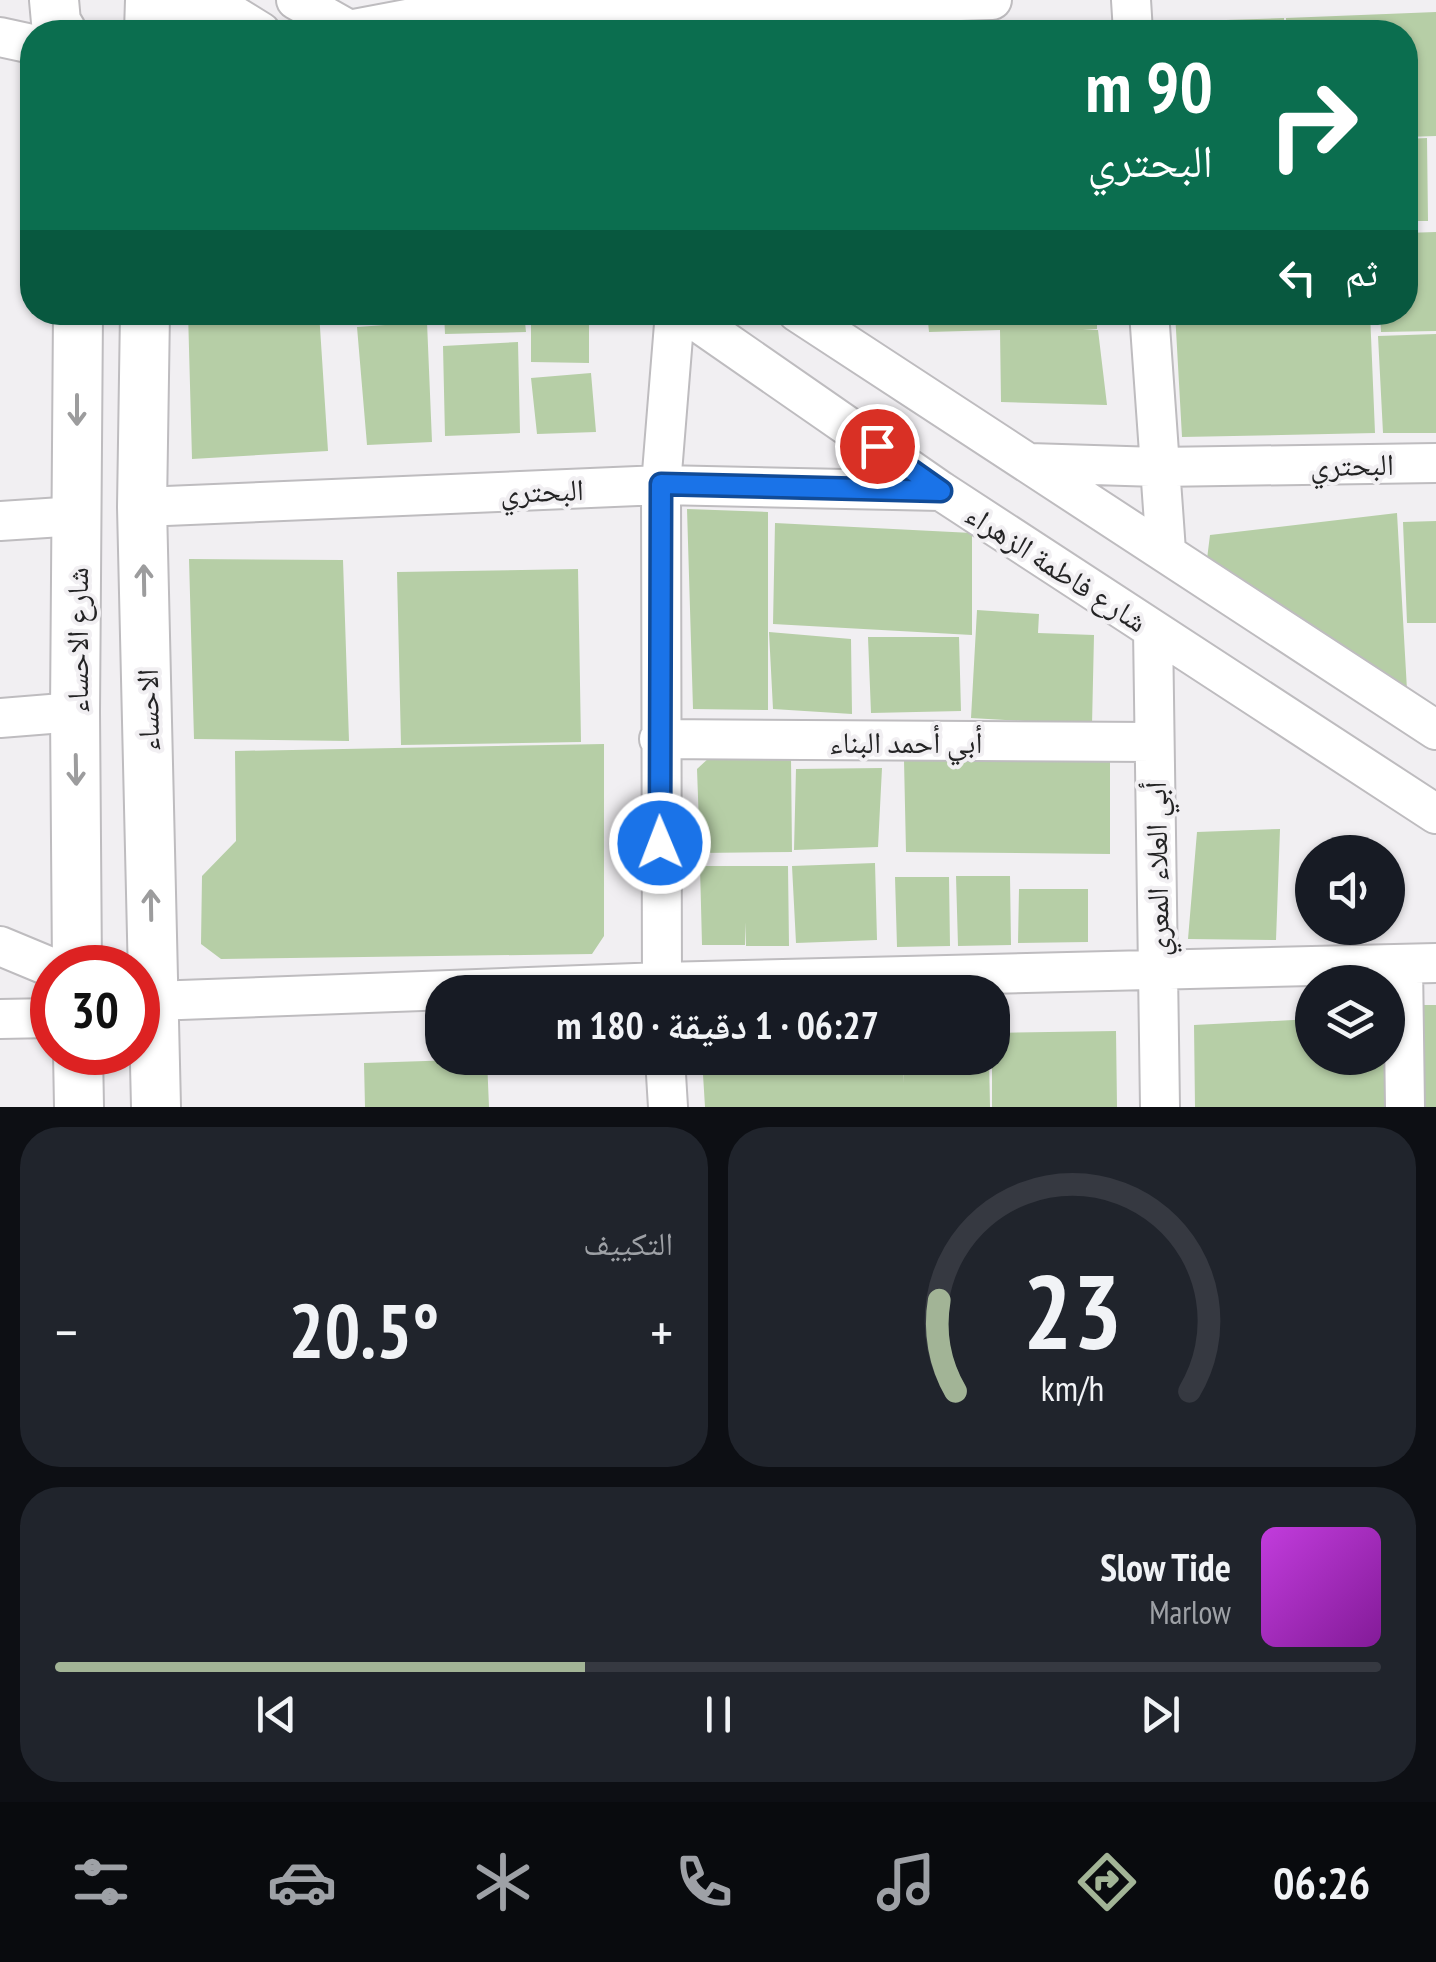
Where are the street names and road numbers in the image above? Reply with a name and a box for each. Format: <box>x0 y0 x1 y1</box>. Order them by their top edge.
street label: البحتري <box>1310 444 1394 490</box>
street label: البحتري <box>499 469 585 517</box>
street label: شارع فاطمة الزهراء <box>958 494 1155 641</box>
street label: شارع الاحساء <box>57 567 97 713</box>
street label: الاحساء <box>127 668 167 752</box>
street label: أبي أحمد البناء <box>829 722 983 766</box>
street label: أبي العلاء المعري <box>1135 781 1183 957</box>

